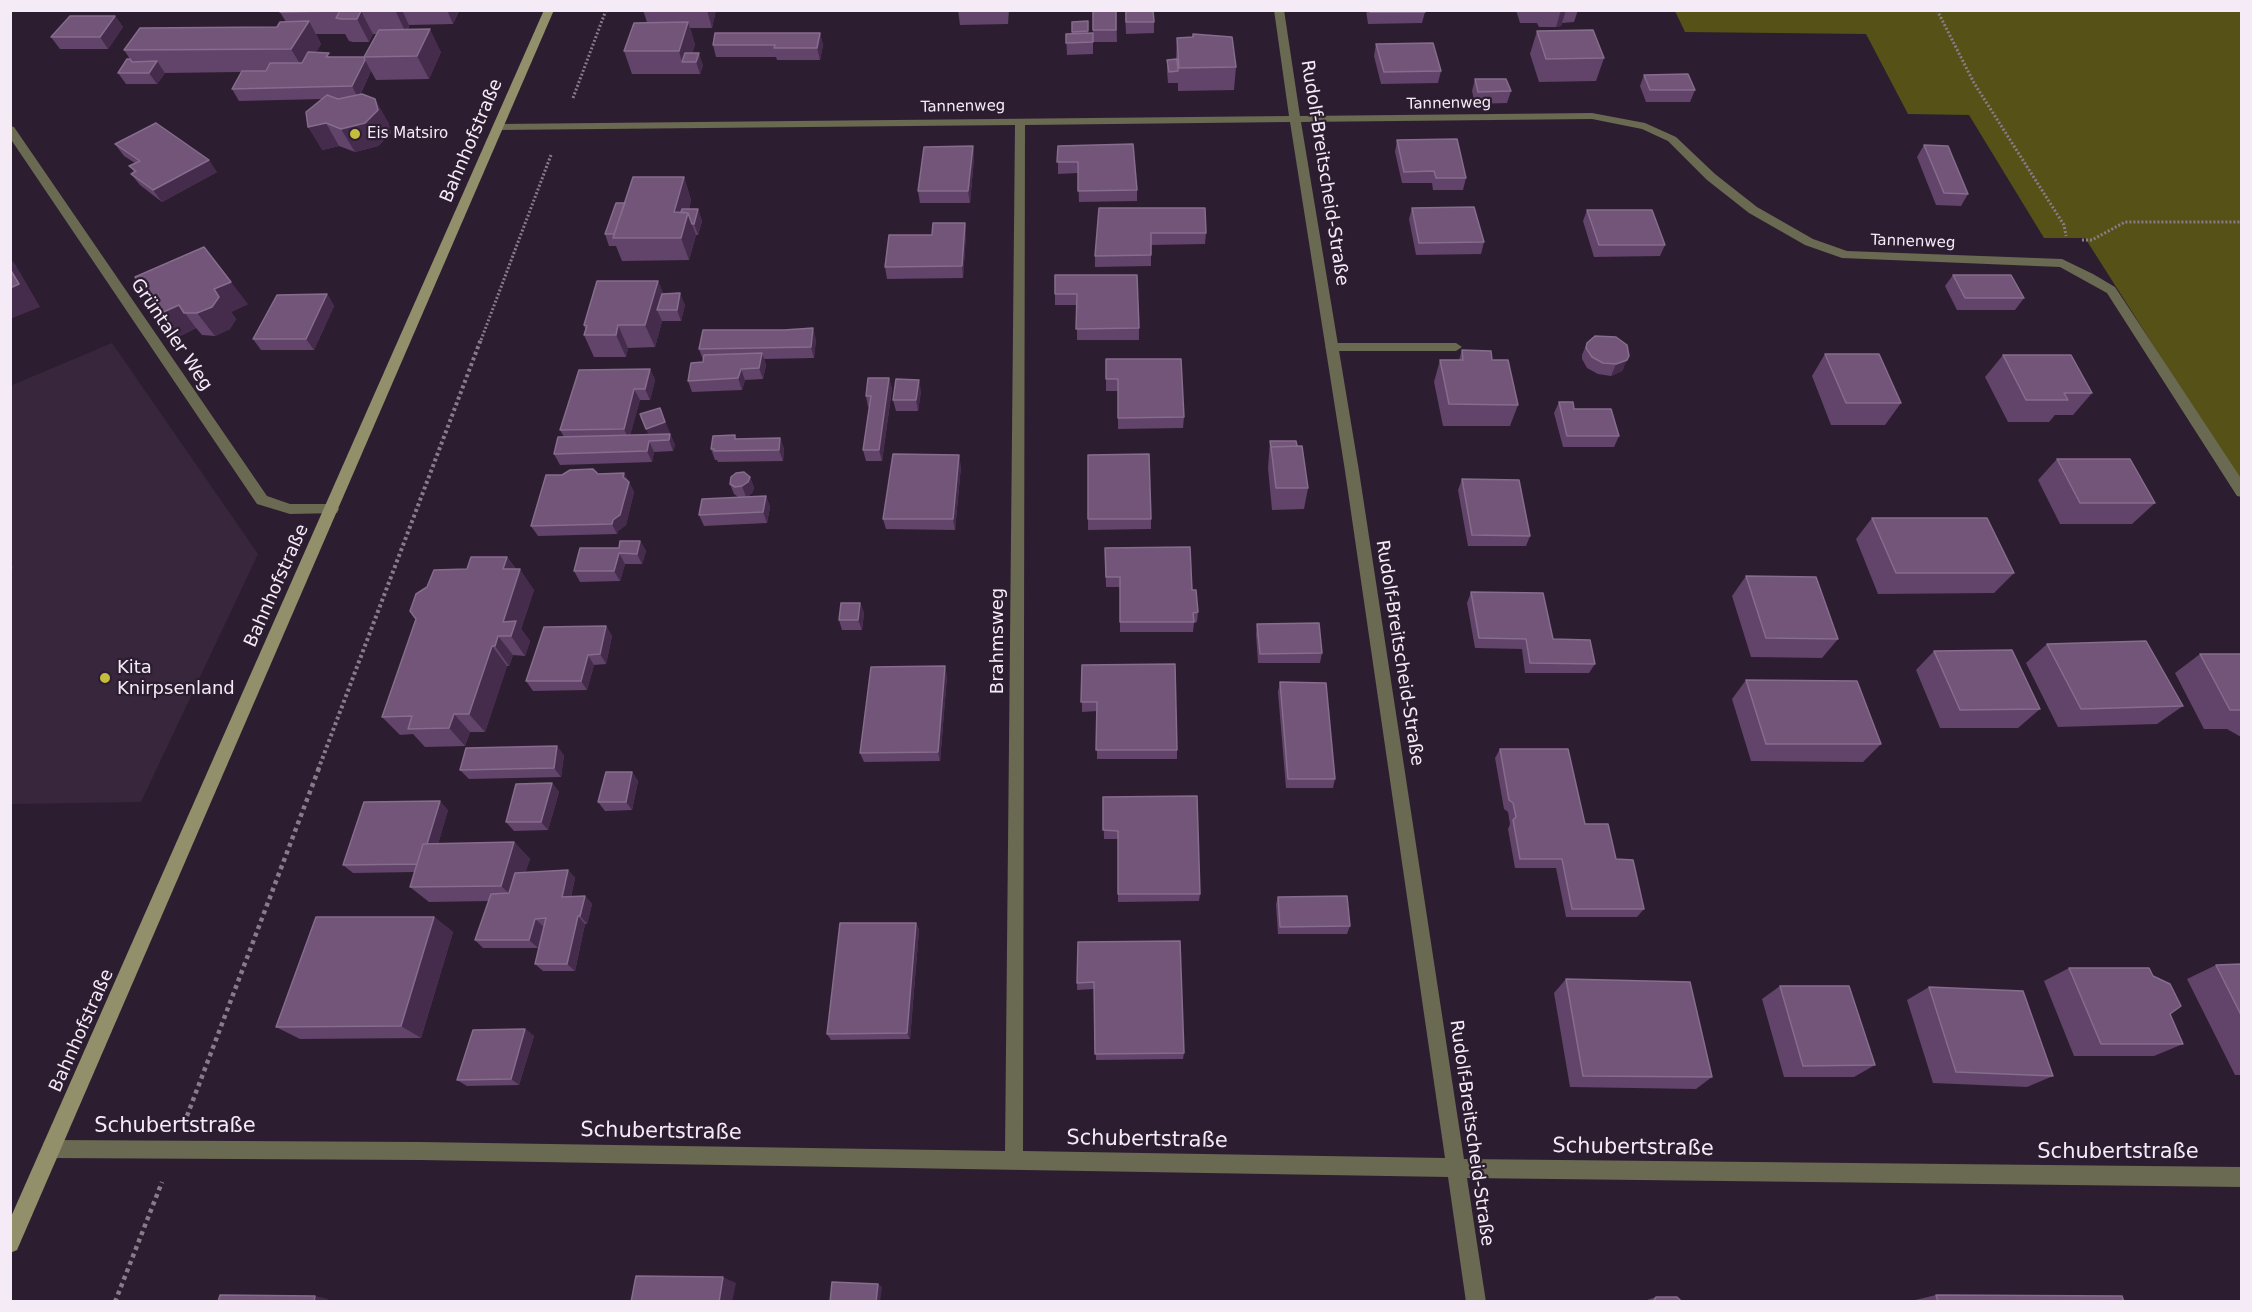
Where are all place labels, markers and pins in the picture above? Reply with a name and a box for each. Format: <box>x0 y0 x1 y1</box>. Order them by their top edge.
place label: Eis Matsiro <box>367 125 448 143</box>
marker: Eis Matsiro <box>348 127 362 141</box>
place label: Kita Knirpsenland <box>117 657 235 700</box>
marker: Kita Knirpsenland <box>98 671 112 685</box>

